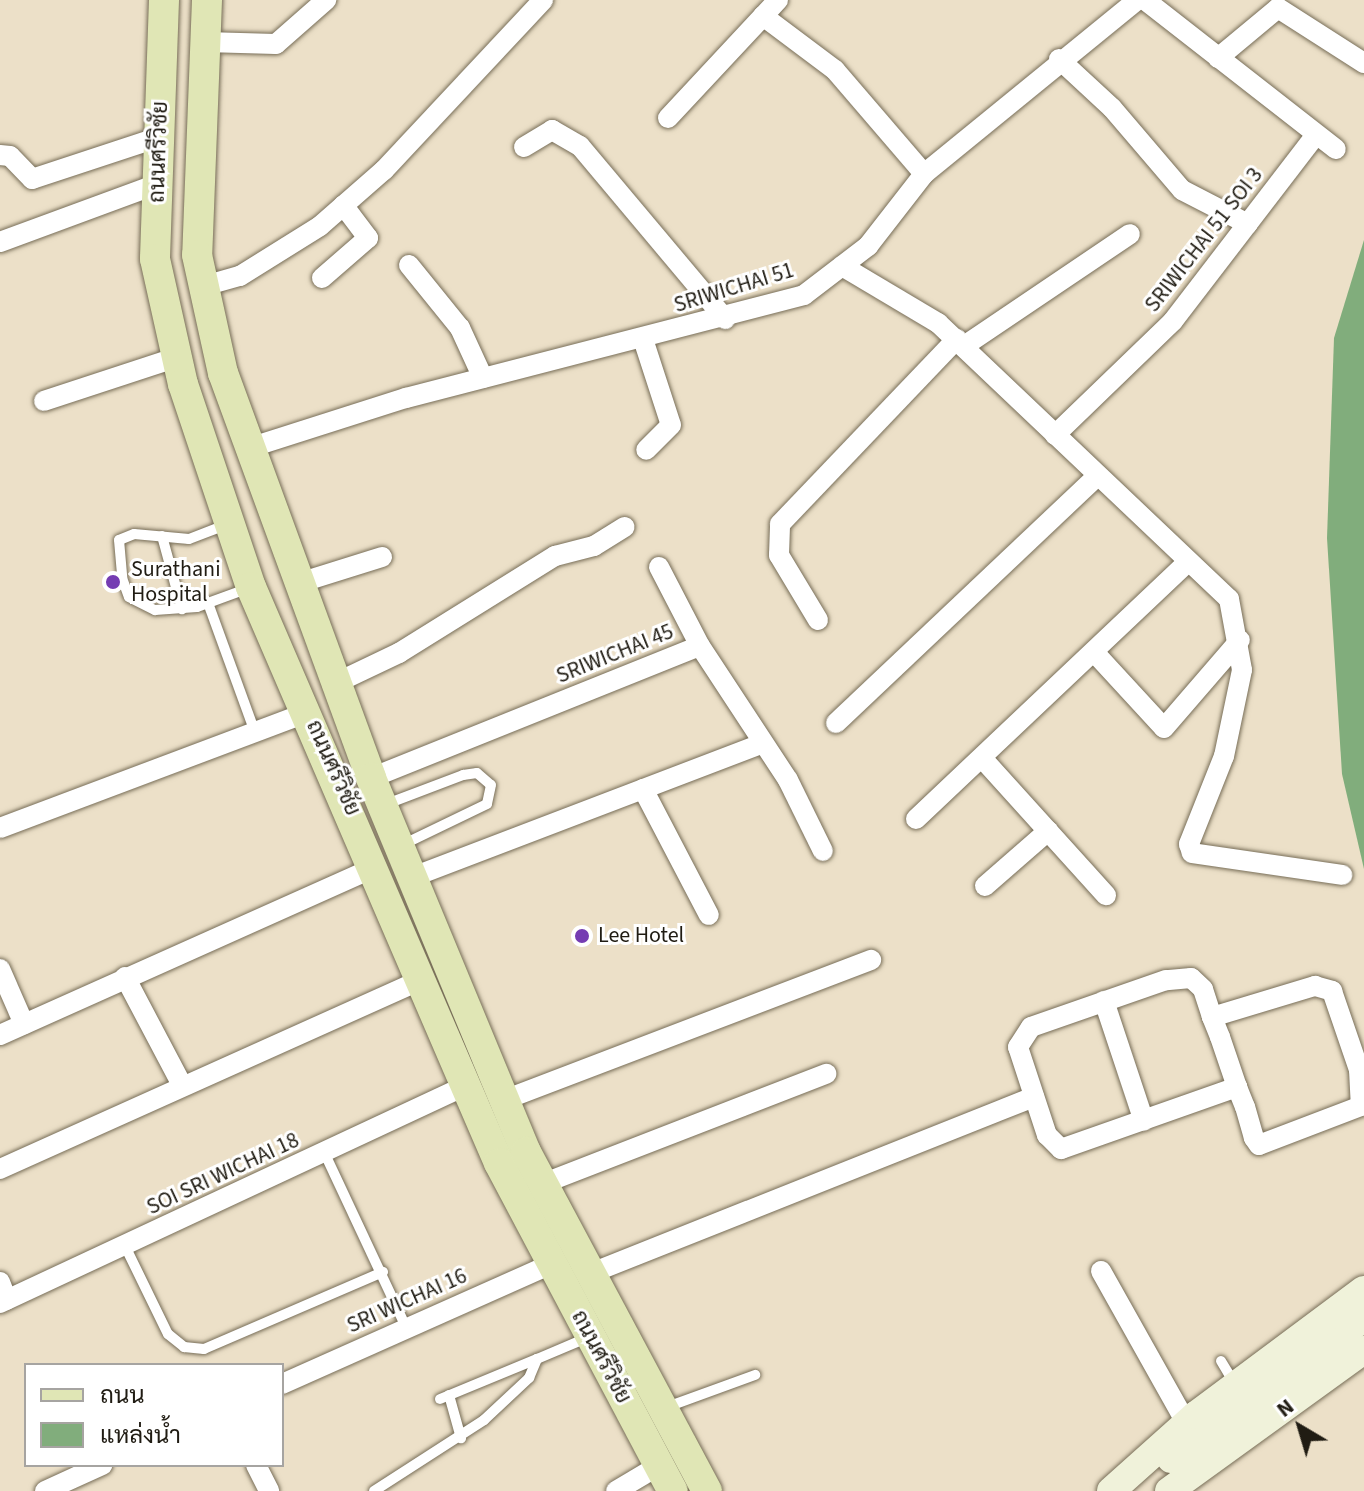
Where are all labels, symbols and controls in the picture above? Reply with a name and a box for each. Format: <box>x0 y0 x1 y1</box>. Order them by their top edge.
street label: ถนนศรีวิชัย <box>144 101 174 203</box>
street label: SRIWICHAI 51 SOI 3 <box>1139 163 1269 317</box>
street label: SRIWICHAI 51 <box>671 257 797 319</box>
place label: Surathani Hospital <box>131 556 221 608</box>
marker: Surathani Hospital <box>102 571 124 593</box>
street label: SRIWICHAI 45 <box>553 619 677 689</box>
street label: ถนนศรีวิชัย <box>300 716 366 820</box>
place label: Lee Hotel <box>598 923 684 949</box>
marker: Lee Hotel <box>573 927 591 945</box>
street label: SOI SRI WICHAI 18 <box>143 1127 303 1221</box>
street label: SRI WICHAI 16 <box>343 1263 471 1339</box>
street label: ถนนศรีวิชัย <box>565 1306 637 1408</box>
legend <box>24 1363 284 1467</box>
text: ถนน <box>100 1378 145 1413</box>
north arrow <box>1260 1387 1340 1467</box>
text: N <box>1270 1391 1301 1425</box>
text: แหล่งน้ำ <box>100 1418 181 1453</box>

